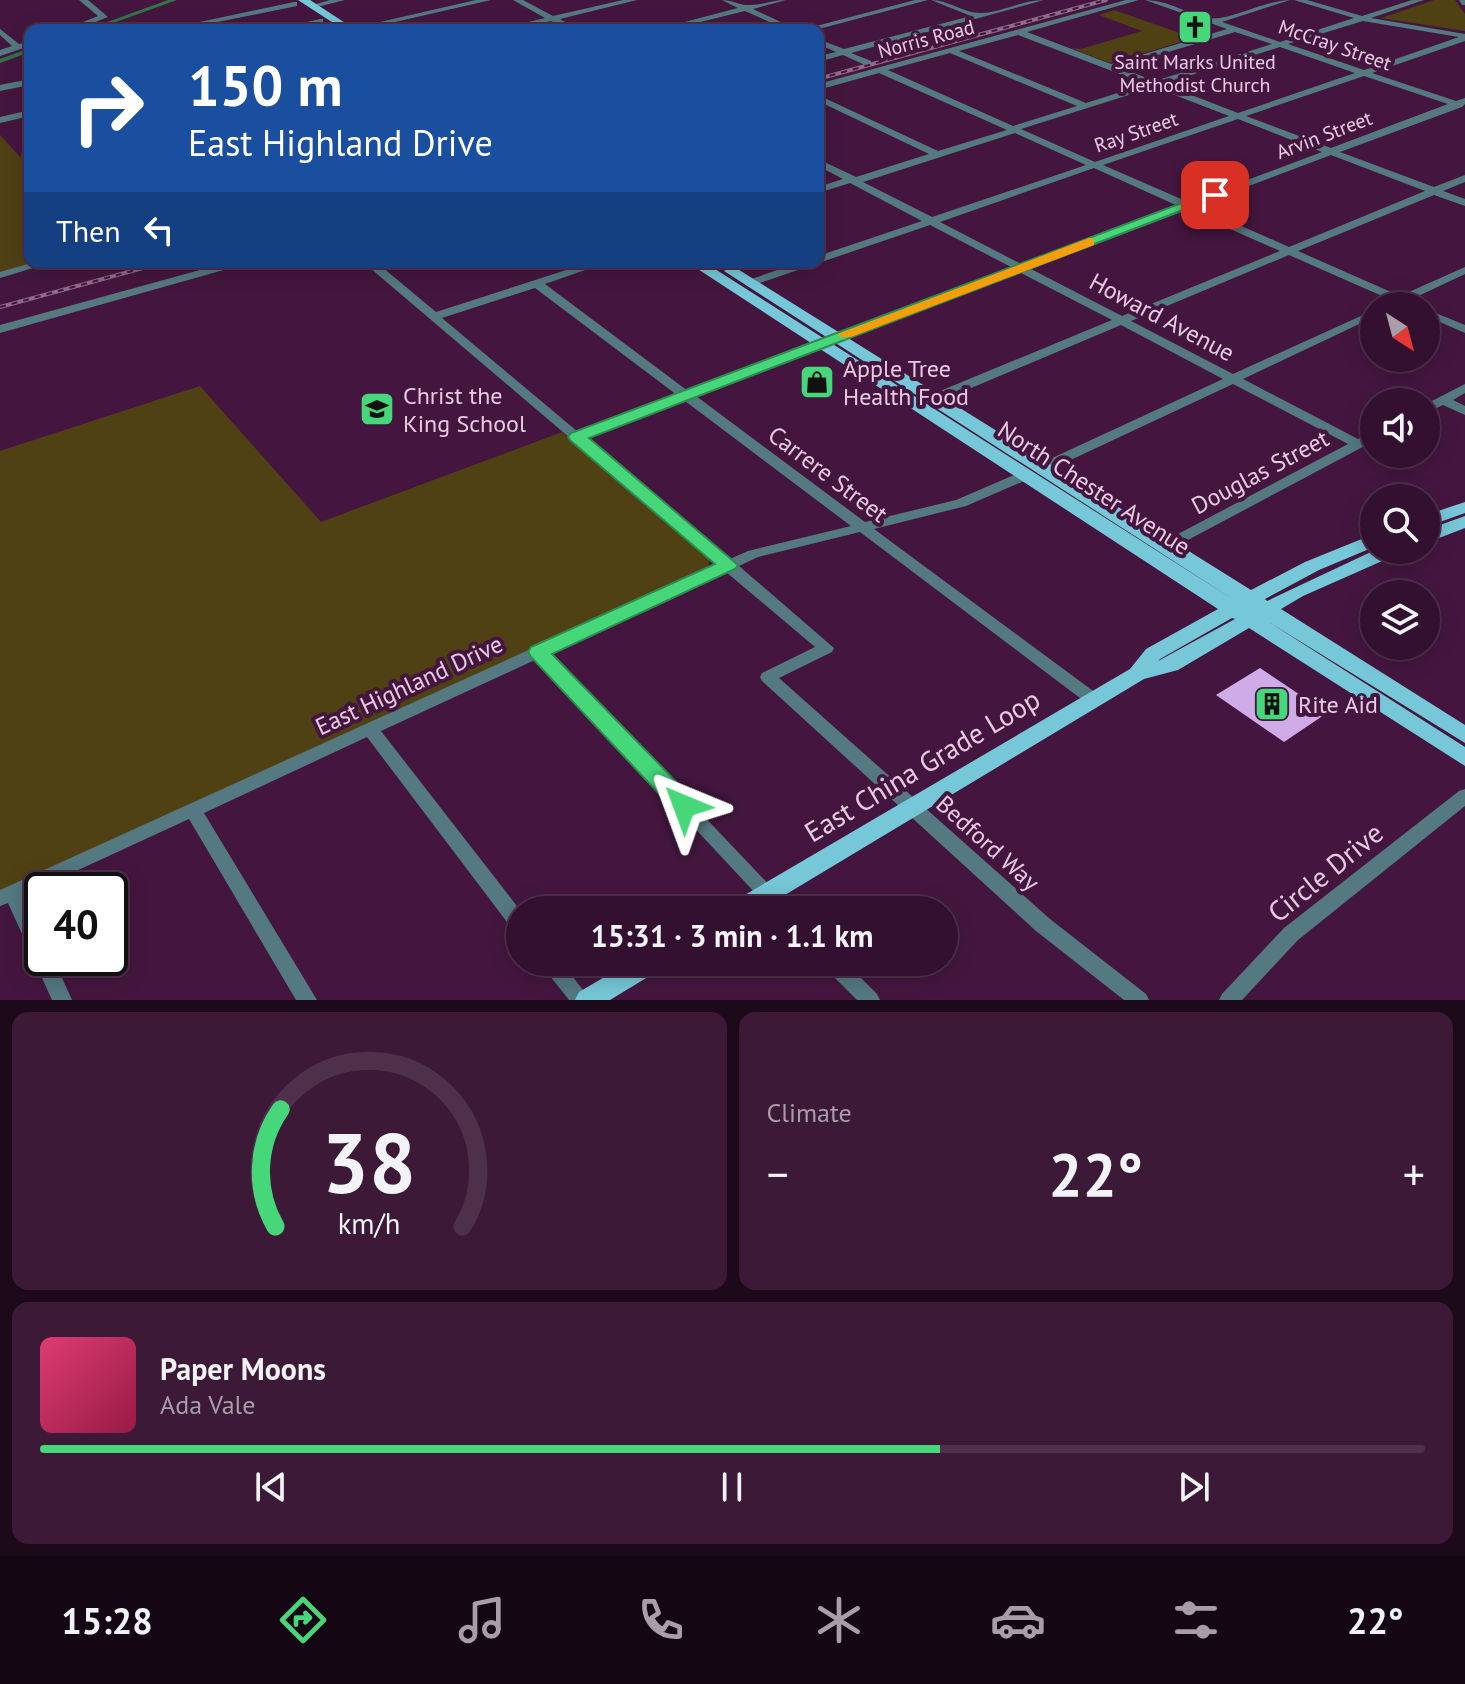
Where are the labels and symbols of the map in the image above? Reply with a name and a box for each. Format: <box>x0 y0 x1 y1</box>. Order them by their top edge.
church icon: Saint Marks United Methodist Church <box>1176 8 1214 46</box>
street label: Norris Road <box>875 14 977 64</box>
street label: McCray Street <box>1275 14 1395 77</box>
place label: Saint Marks United Methodist Church <box>1114 49 1276 98</box>
street label: Arvin Street <box>1272 105 1376 165</box>
street label: Ray Street <box>1091 106 1181 158</box>
pin <box>1181 161 1249 229</box>
street label: Howard Avenue <box>1084 266 1240 368</box>
north arrow <box>1360 292 1440 372</box>
place label: Apple Tree Health Food <box>843 353 969 412</box>
shop icon: Apple Tree Health Food <box>798 363 836 401</box>
place label: Christ the King School <box>403 380 526 439</box>
school or university icon: Christ the King School <box>358 390 396 428</box>
street label: North Chester Avenue <box>992 414 1196 562</box>
street label: Carrere Street <box>762 419 894 529</box>
street label: Douglas Street <box>1186 423 1334 521</box>
street label: East Highland Drive <box>310 628 508 742</box>
street label: East China Grade Loop <box>797 680 1047 850</box>
building icon: Rite Aid <box>1253 685 1291 723</box>
place label: Rite Aid <box>1298 689 1378 720</box>
position arrow <box>642 764 726 848</box>
street label: Bedford Way <box>930 789 1046 897</box>
street label: Circle Drive <box>1260 814 1390 930</box>
speed limit sign: 40 <box>24 872 128 976</box>

